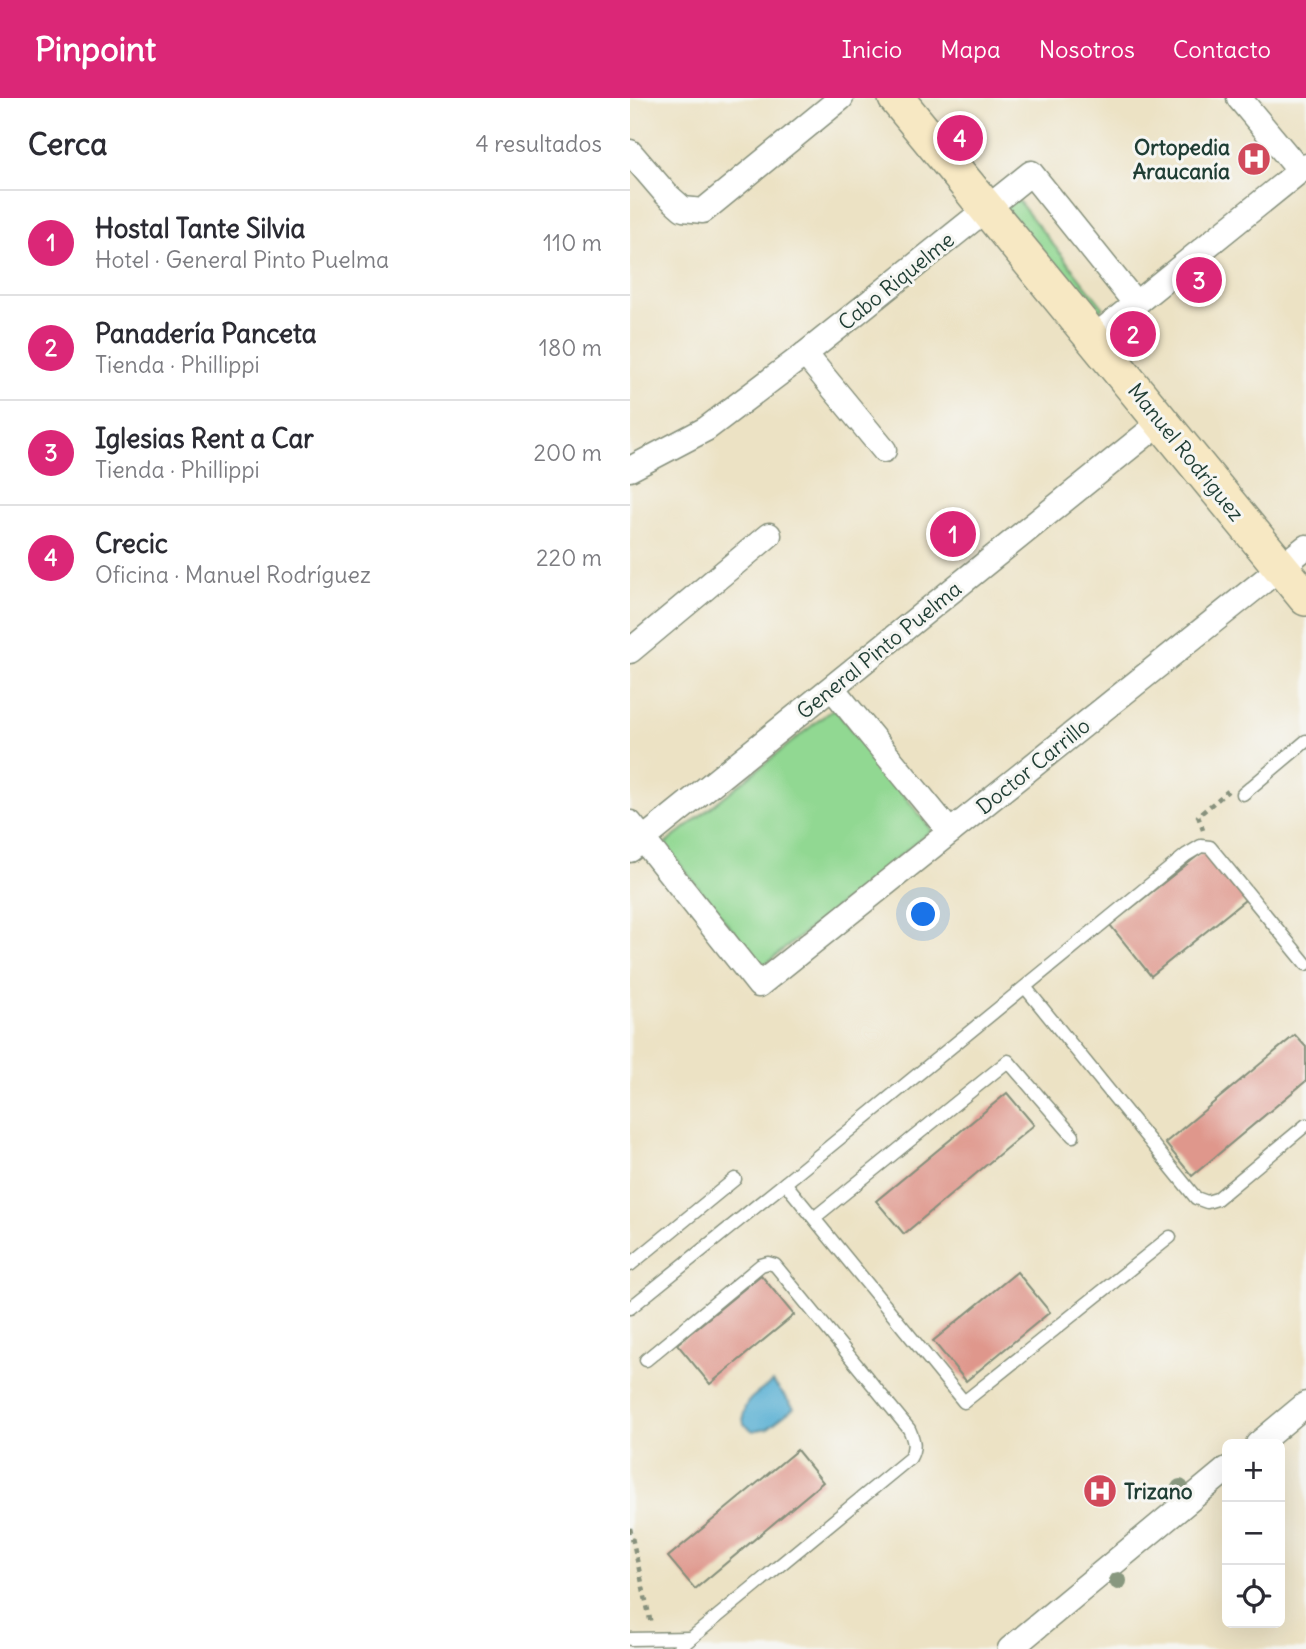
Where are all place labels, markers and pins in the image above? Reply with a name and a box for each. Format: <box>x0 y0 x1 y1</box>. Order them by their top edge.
pin: 4 <box>937 112 983 164</box>
place label: Ortopedia Araucanía <box>1133 134 1230 185</box>
hospital icon: Ortopedia Araucanía <box>1235 140 1273 178</box>
pin: 3 <box>1176 254 1222 306</box>
pin: 2 <box>1110 308 1156 360</box>
pin: 1 <box>930 508 976 560</box>
hospital icon: Trizano <box>1081 1472 1119 1510</box>
place label: Trizano <box>1124 1478 1193 1505</box>

